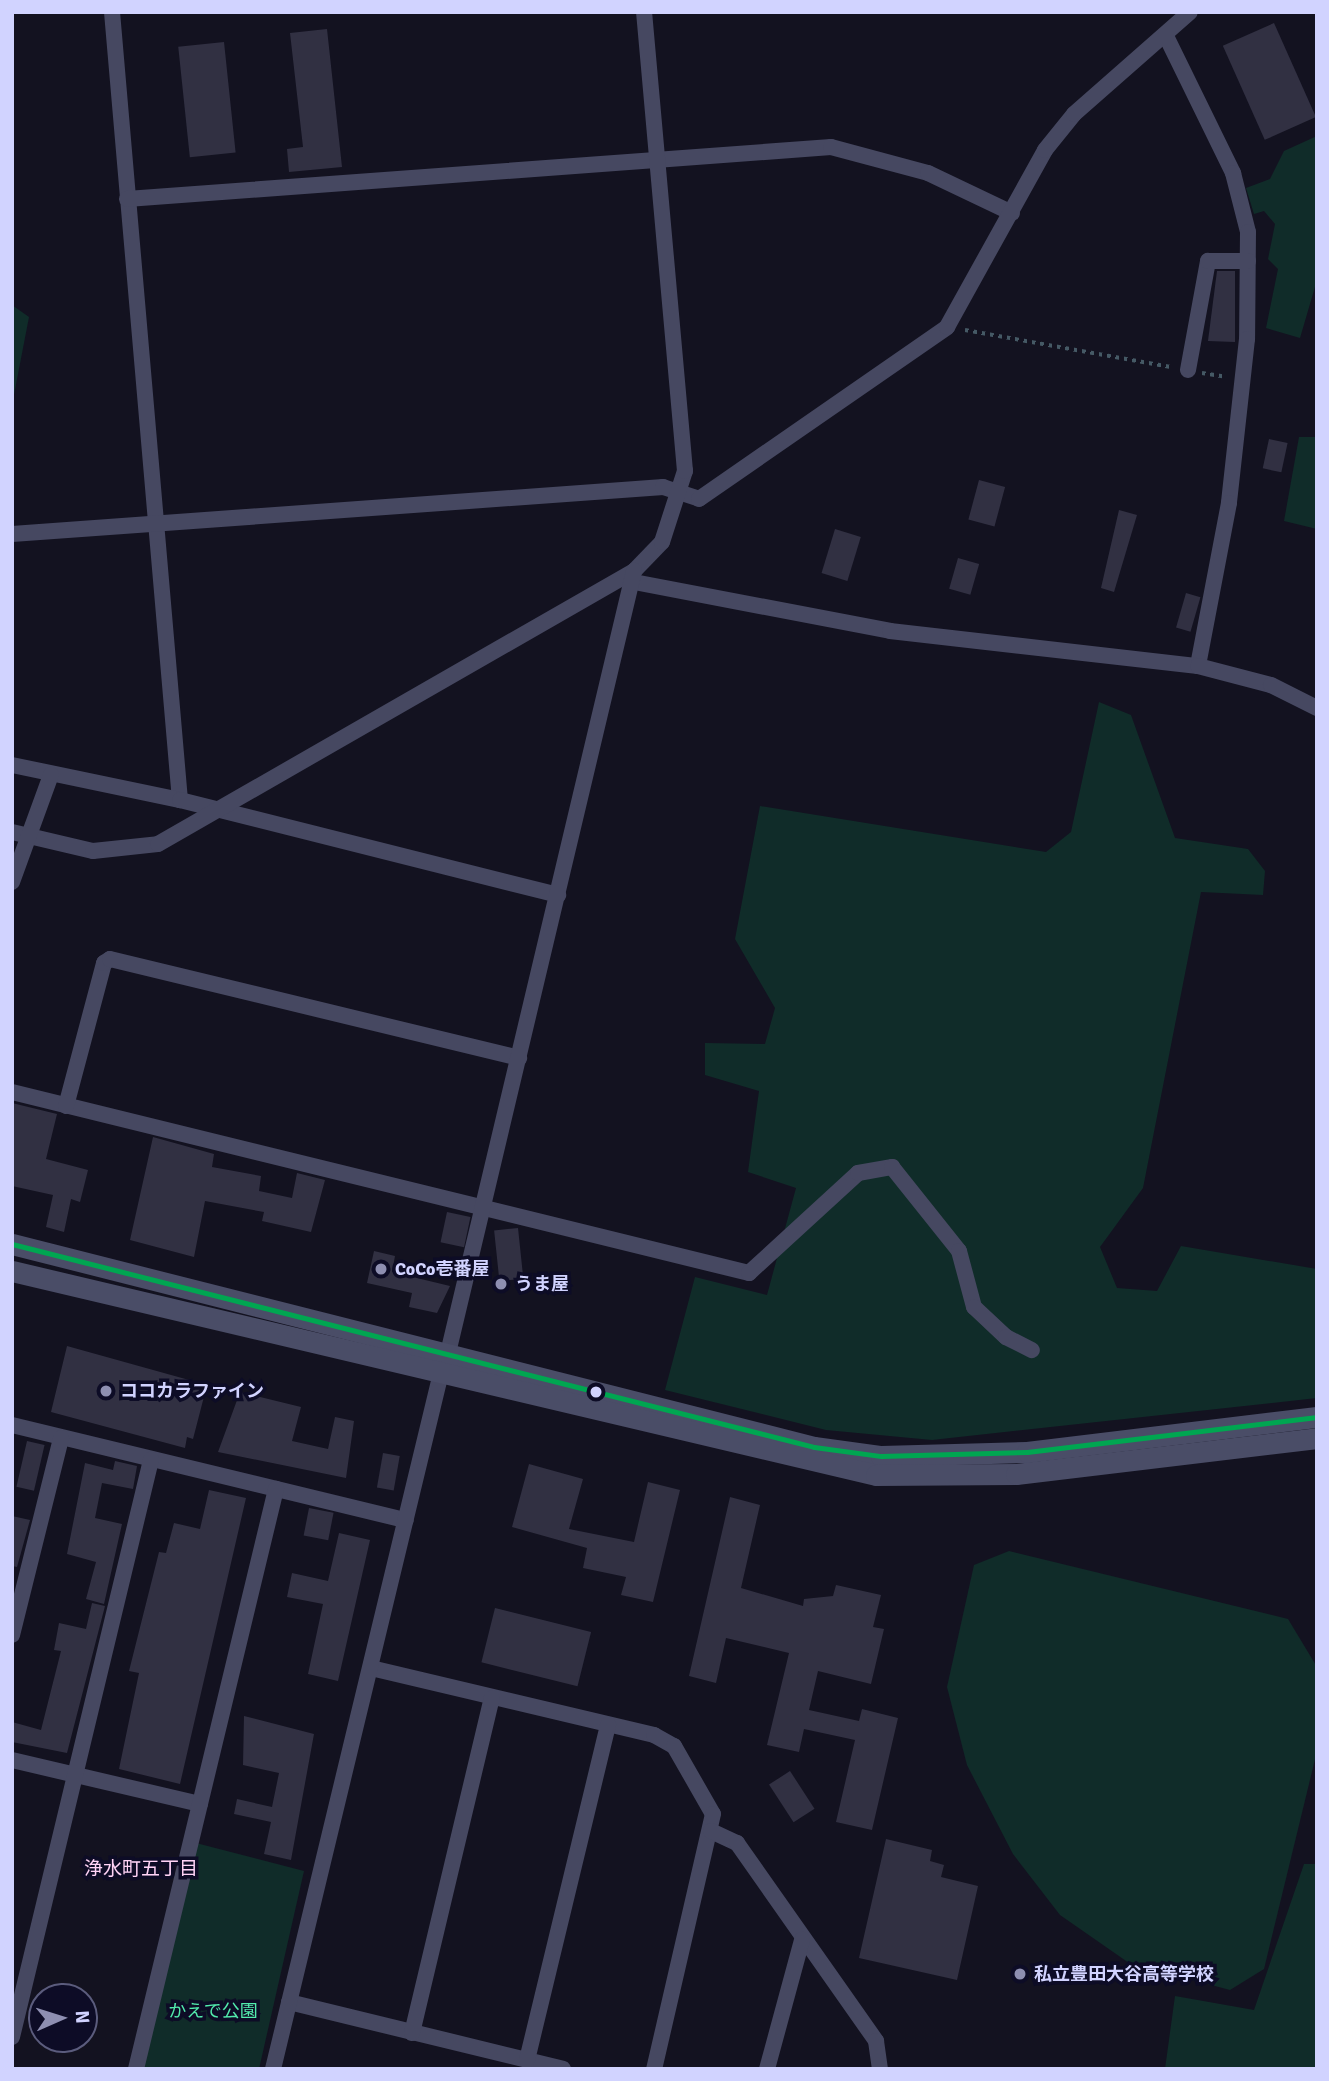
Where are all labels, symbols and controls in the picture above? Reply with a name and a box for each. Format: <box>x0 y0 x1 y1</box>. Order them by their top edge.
place label: CoCo壱番屋 <box>395 1258 490 1280</box>
marker: CoCo壱番屋 <box>373 1261 389 1277</box>
place label: うま屋 <box>515 1273 569 1295</box>
marker: うま屋 <box>493 1276 509 1292</box>
place label: ココカラファイン <box>120 1380 264 1402</box>
marker: ココカラファイン <box>98 1383 114 1399</box>
unlabelled marker <box>589 1385 603 1399</box>
district label: 浄水町五丁目 <box>84 1859 198 1881</box>
place label: 私立豊田大谷高等学校 <box>1034 1963 1214 1985</box>
marker: 私立豊田大谷高等学校 <box>1012 1966 1028 1982</box>
north arrow <box>28 1983 98 2053</box>
park label: かえで公園 <box>168 2000 258 2022</box>
text: N <box>70 2010 94 2024</box>

